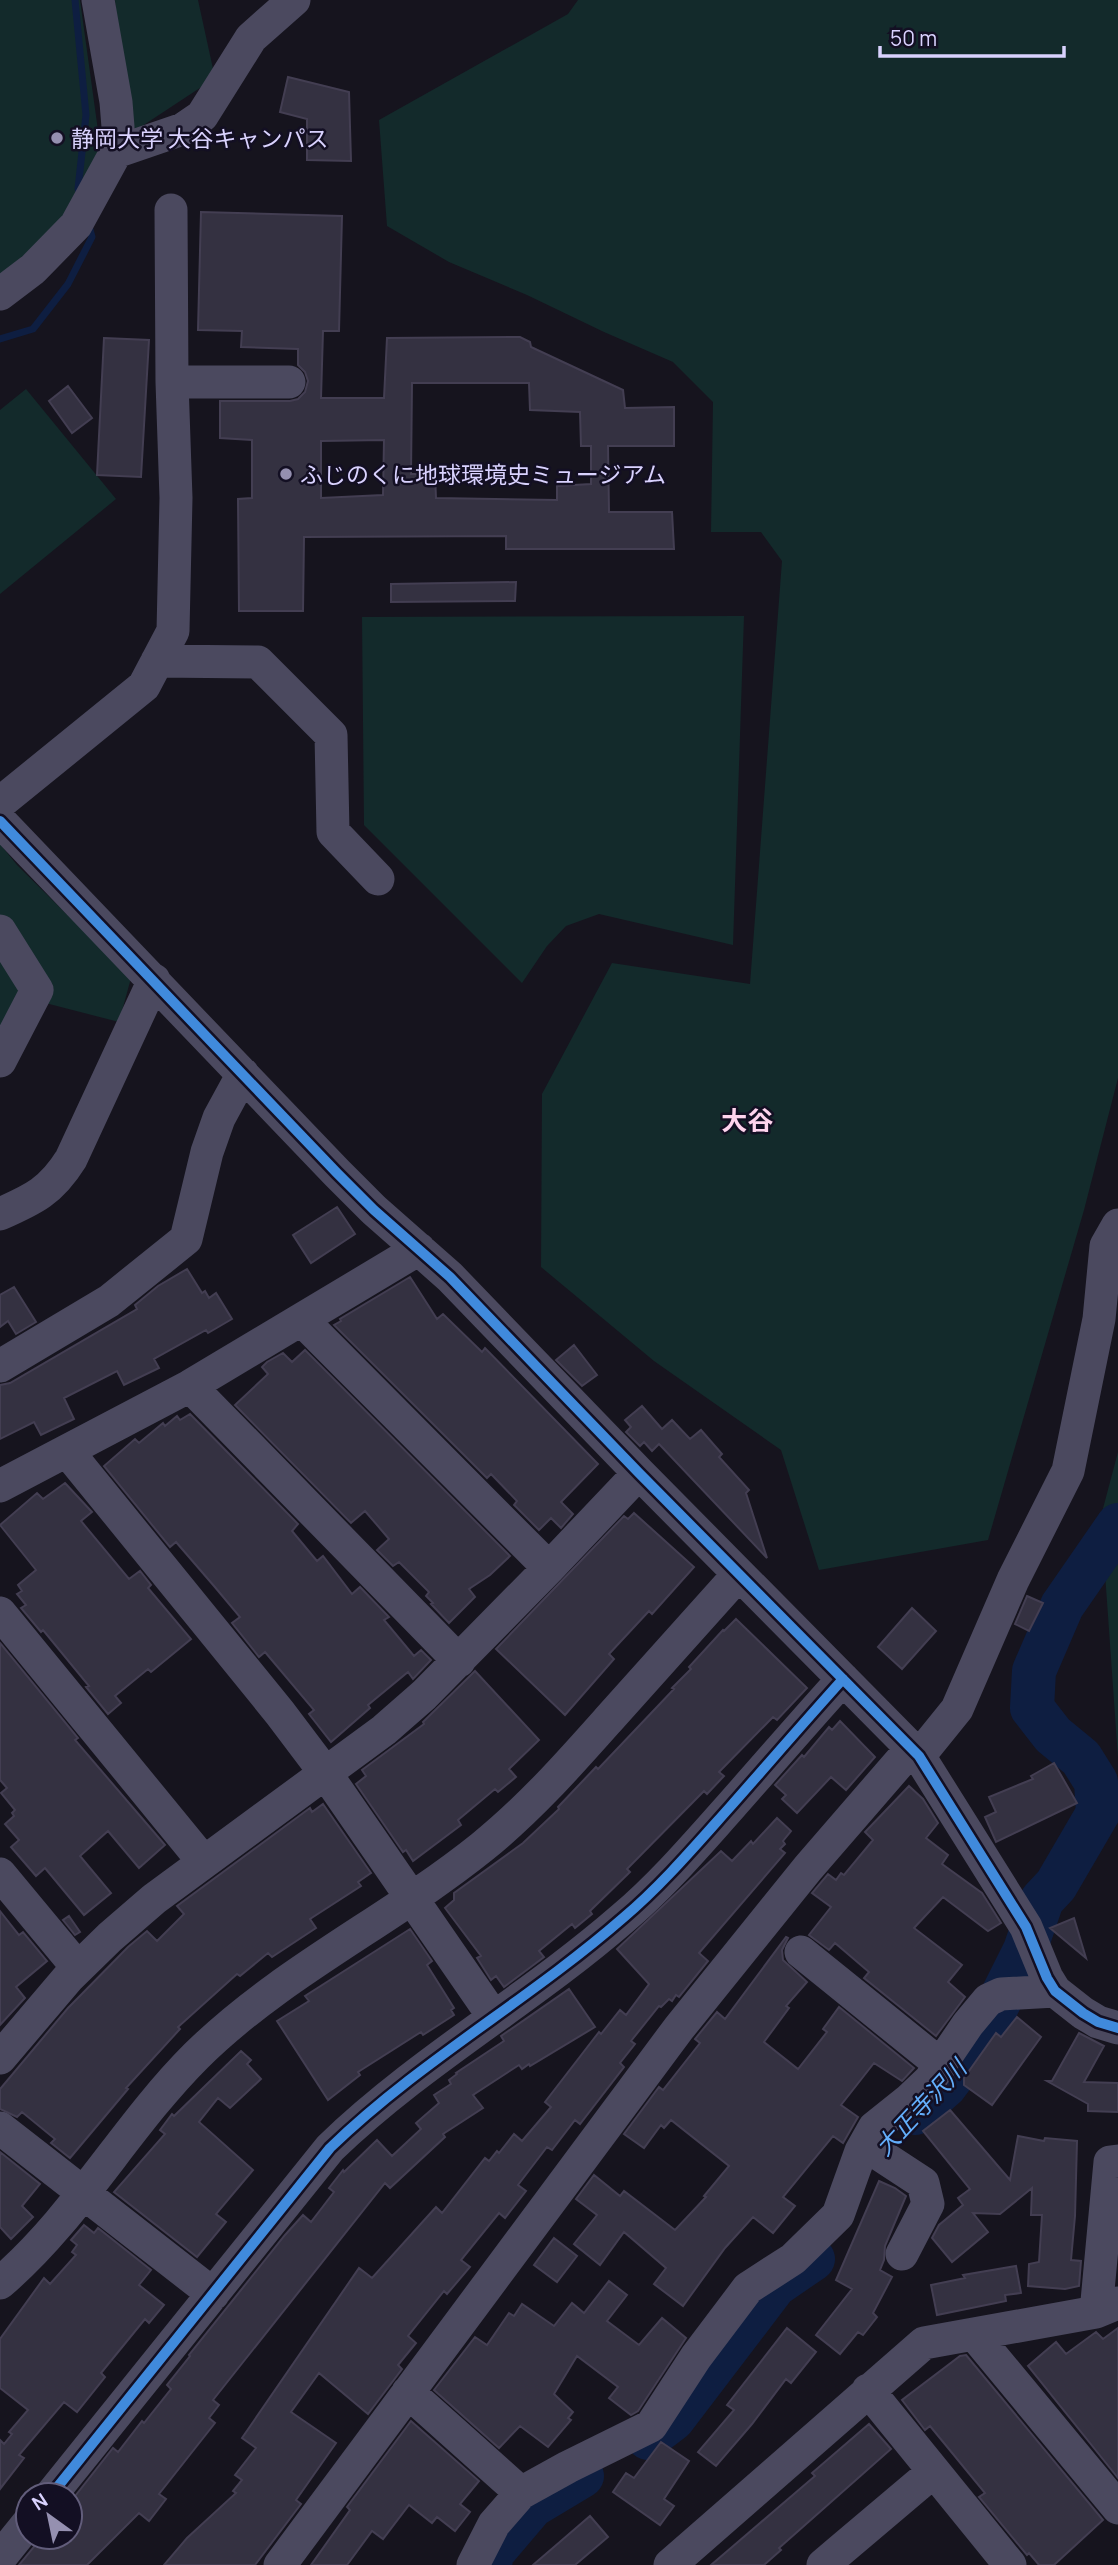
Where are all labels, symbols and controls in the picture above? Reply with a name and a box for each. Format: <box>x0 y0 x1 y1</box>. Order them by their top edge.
scale bar <box>880 14 1064 58</box>
text: 50 m <box>890 24 937 52</box>
place label: 静岡大学 大谷キャンパス <box>71 122 329 154</box>
marker: 静岡大学 大谷キャンパス <box>49 130 65 146</box>
place label: ふじのくに地球環境史ミュージアム <box>300 458 666 490</box>
marker: ふじのくに地球環境史ミュージアム <box>278 466 294 482</box>
district label: 大谷 <box>721 1102 773 1138</box>
water label: 大正寺沢川 <box>867 2050 975 2162</box>
north arrow <box>14 2481 84 2551</box>
text: N <box>27 2487 53 2516</box>

